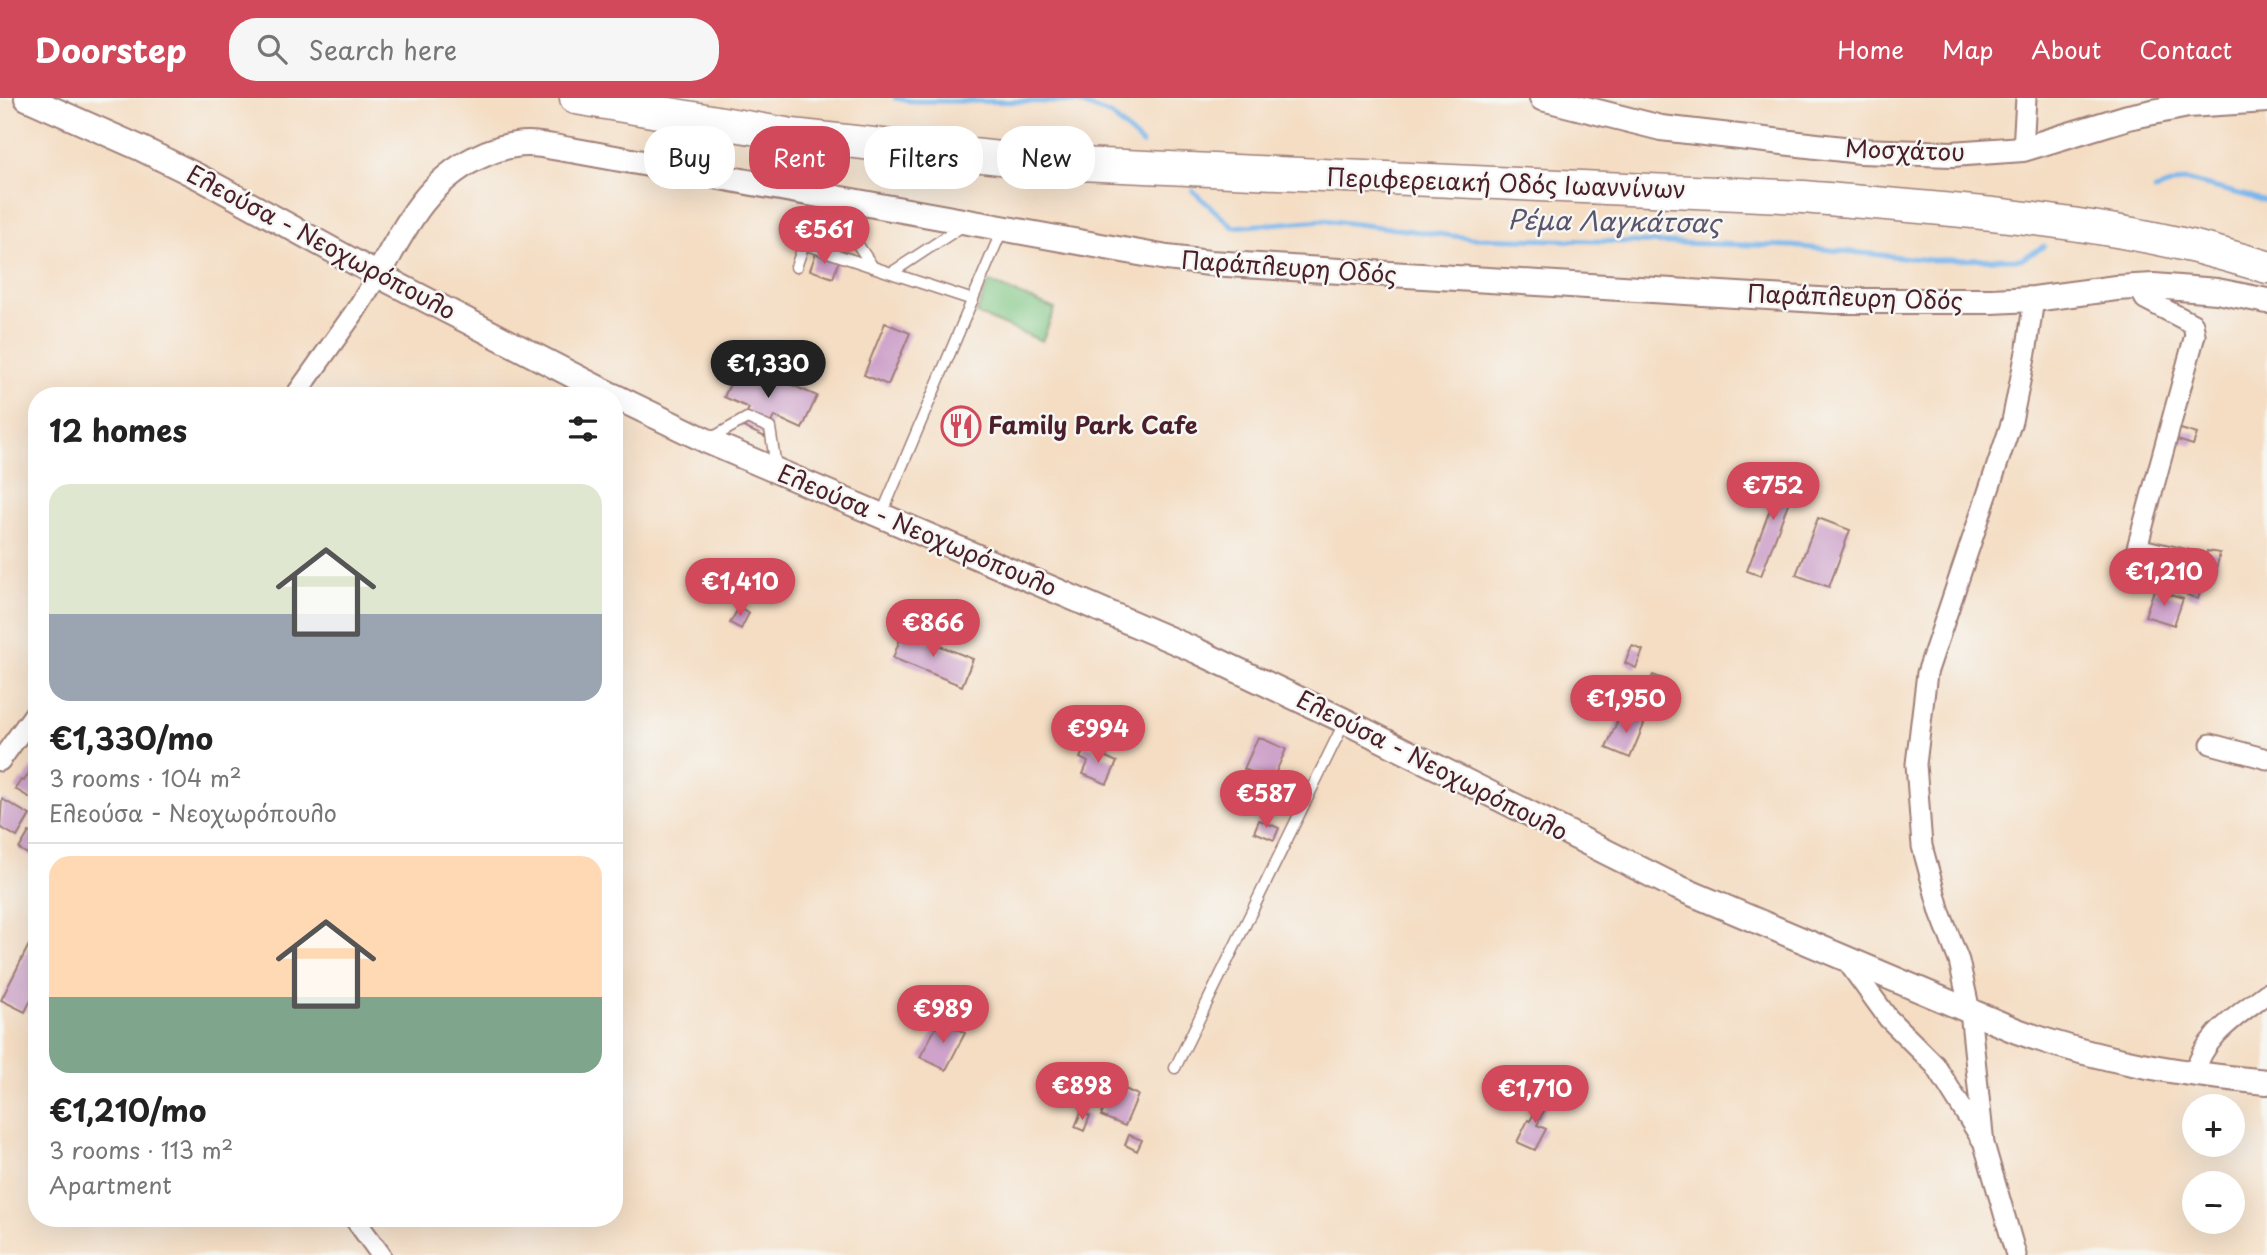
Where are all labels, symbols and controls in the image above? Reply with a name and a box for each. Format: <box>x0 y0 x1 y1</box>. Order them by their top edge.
search box <box>229 18 719 81</box>
text: Doorstep <box>35 24 187 74</box>
icon: search <box>253 30 291 68</box>
text: Search here <box>309 30 457 69</box>
text: Home <box>1837 31 1904 67</box>
text: Map <box>1942 31 1993 67</box>
text: About <box>2031 31 2101 67</box>
text: Contact <box>2139 31 2232 67</box>
chip: Buy <box>644 126 735 189</box>
chip: Rent <box>749 126 850 189</box>
chip: Filters <box>864 126 983 189</box>
chip: New <box>997 126 1095 189</box>
street label: Μοσχάτου <box>1845 129 1966 169</box>
street label: Ελεούσα - Νεοχωρόπουλο <box>181 155 463 328</box>
street label: Περιφερειακή Οδός Ιωαννίνων <box>1325 158 1687 206</box>
water label: Ρέμα Λαγκάτσας <box>1507 199 1724 242</box>
pin: €561 <box>783 206 865 266</box>
text: €561 <box>795 211 853 246</box>
street label: Παράπλευρη Οδός <box>1180 241 1398 291</box>
street label: Παράπλευρη Οδός <box>1747 274 1964 318</box>
pin: €1,330 <box>711 341 825 400</box>
text: €1,330 <box>727 345 809 380</box>
restaurant icon: Family Park Cafe <box>940 405 982 447</box>
place label: Family Park Cafe <box>988 406 1198 442</box>
text: 12 homes <box>49 407 187 452</box>
icon: filters <box>564 410 602 448</box>
street label: Ελεούσα - Νεοχωρόπουλο <box>773 454 1063 604</box>
pin: €752 <box>1732 462 1814 522</box>
text: €752 <box>1743 467 1803 502</box>
icon: home <box>263 529 389 655</box>
pin: €1,210 <box>2107 548 2221 608</box>
text: €1,210 <box>2125 553 2203 588</box>
pin: €1,410 <box>683 559 797 618</box>
text: €1,410 <box>701 563 779 598</box>
pin: €866 <box>892 600 974 659</box>
text: €866 <box>902 604 964 639</box>
pin: €1,950 <box>1569 676 1683 735</box>
street label: Ελεούσα - Νεοχωρόπουλο <box>1291 680 1575 848</box>
text: €1,950 <box>1586 680 1666 715</box>
pin: €994 <box>1057 706 1139 765</box>
text: €994 <box>1067 710 1129 745</box>
text: €1,330/mo <box>49 715 213 760</box>
text: 3 rooms · 104 m² <box>49 760 242 795</box>
pin: €587 <box>1225 770 1307 830</box>
text: €587 <box>1236 775 1296 810</box>
text: Ελεούσα - Νεοχωρόπουλο <box>49 795 337 830</box>
icon: home <box>263 901 389 1027</box>
pin: €989 <box>902 986 984 1045</box>
text: €989 <box>913 990 973 1025</box>
pin: €898 <box>1041 1062 1123 1122</box>
pin: €1,710 <box>1478 1066 1592 1125</box>
text: €898 <box>1052 1067 1112 1102</box>
text: €1,710 <box>1498 1070 1572 1105</box>
text: €1,210/mo <box>49 1087 206 1132</box>
map controls <box>2182 1094 2245 1234</box>
button: + <box>2182 1094 2245 1157</box>
text: 3 rooms · 113 m² <box>49 1132 233 1167</box>
text: Apartment <box>49 1167 172 1202</box>
button: − <box>2182 1171 2245 1234</box>

